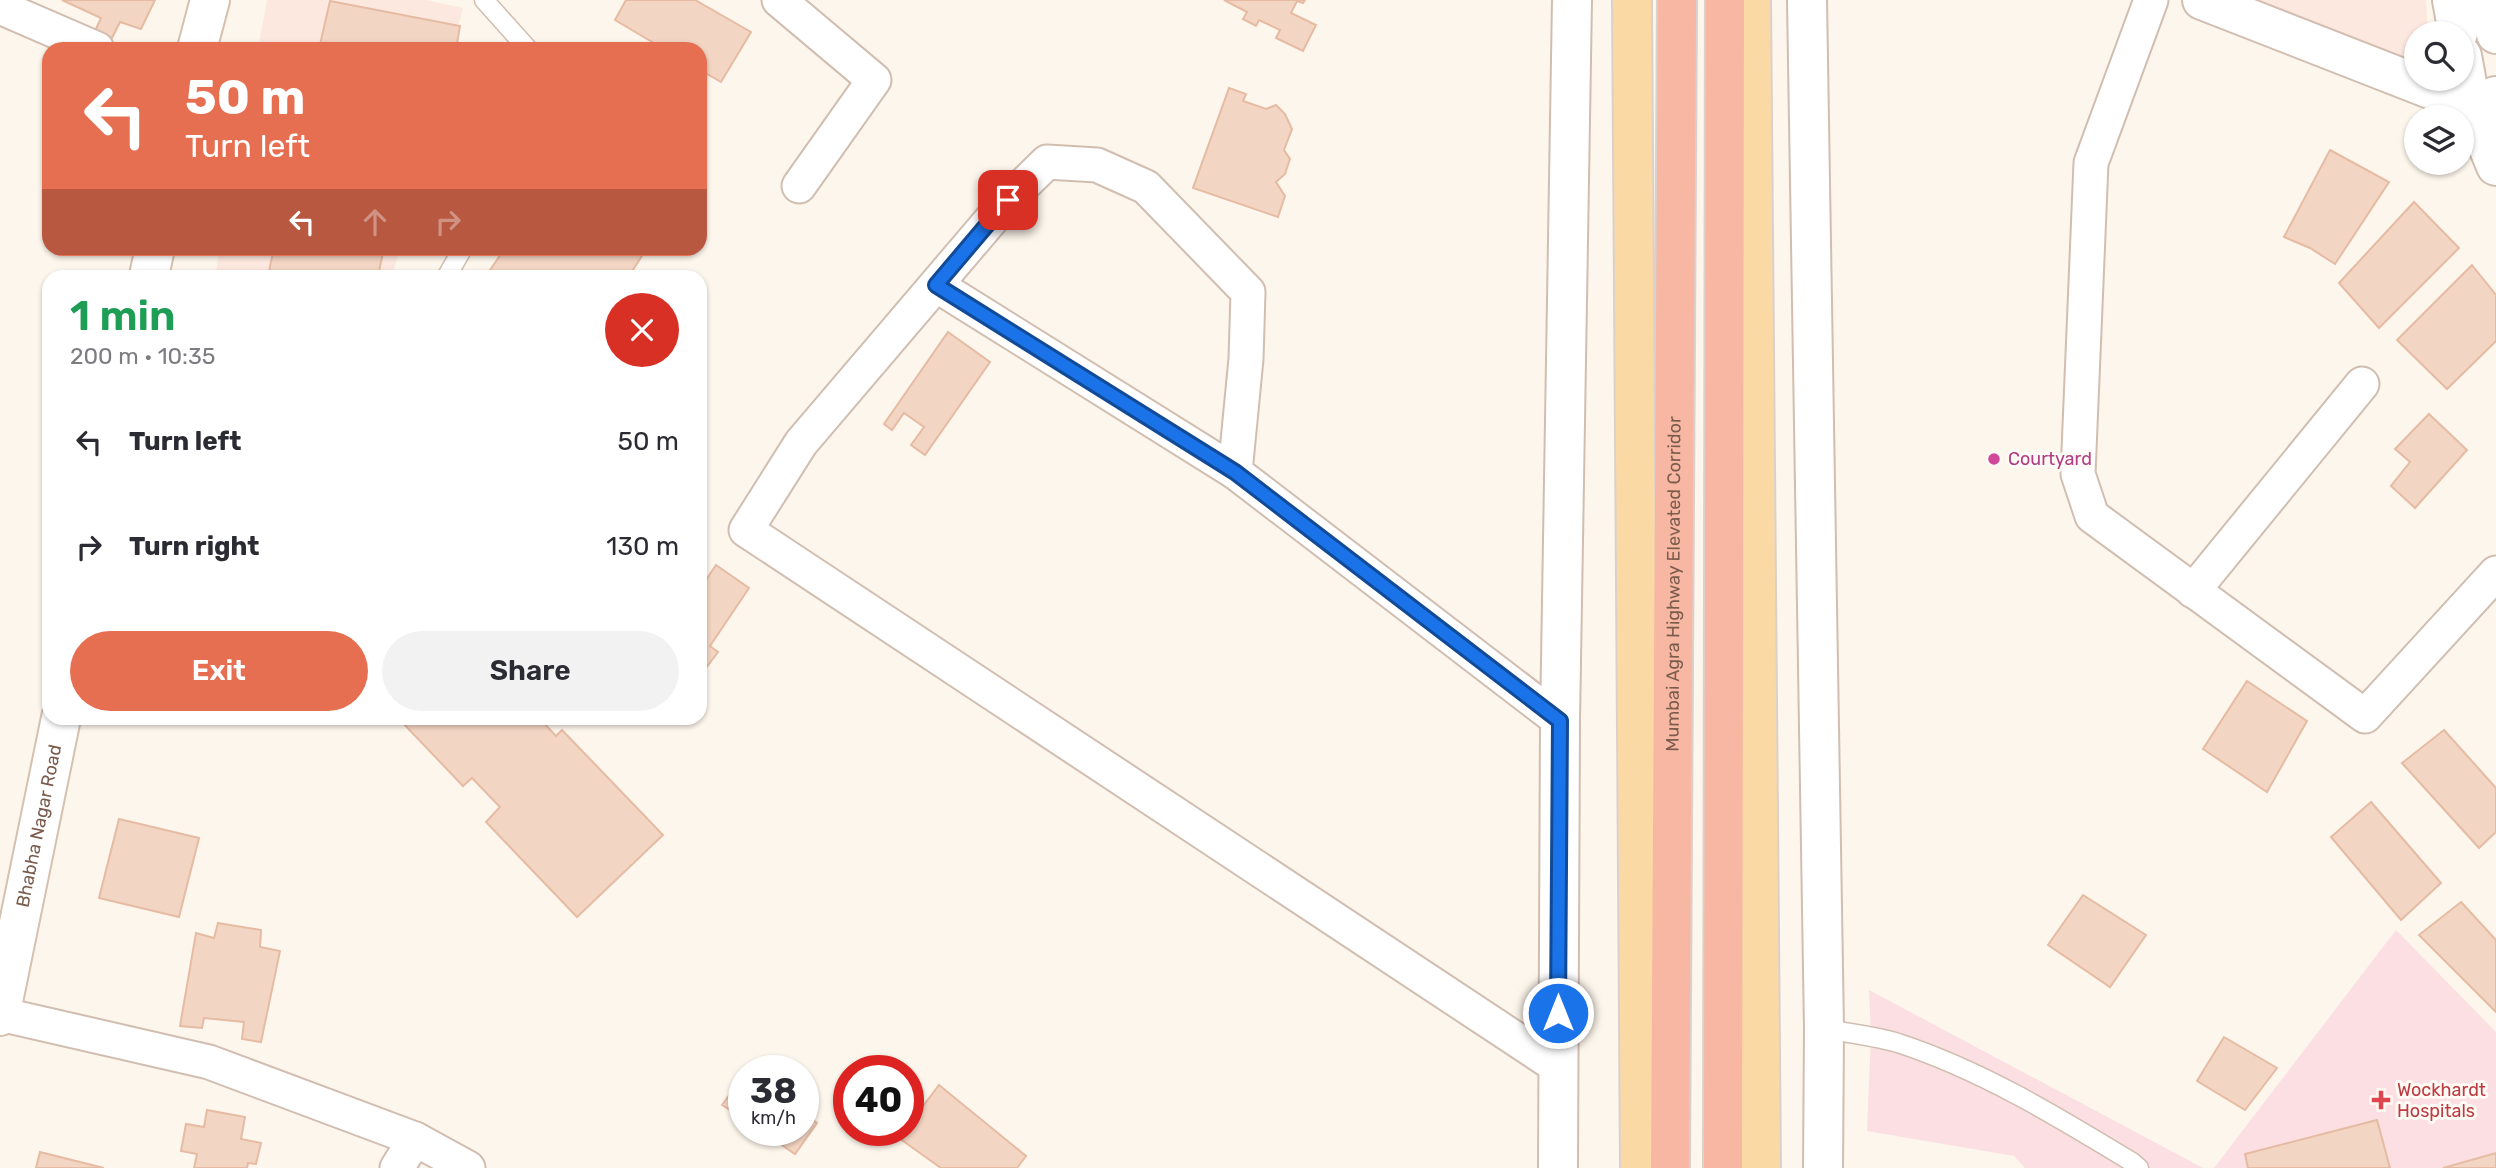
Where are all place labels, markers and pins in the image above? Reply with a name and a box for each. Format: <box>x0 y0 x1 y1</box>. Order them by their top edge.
pin <box>978 170 1038 230</box>
place label: Courtyard <box>2008 448 2092 470</box>
marker: Courtyard <box>1986 451 2002 467</box>
place label: Wockhardt Hospitals <box>2397 1079 2486 1122</box>
marker: Wockhardt Hospitals <box>2371 1090 2391 1110</box>

